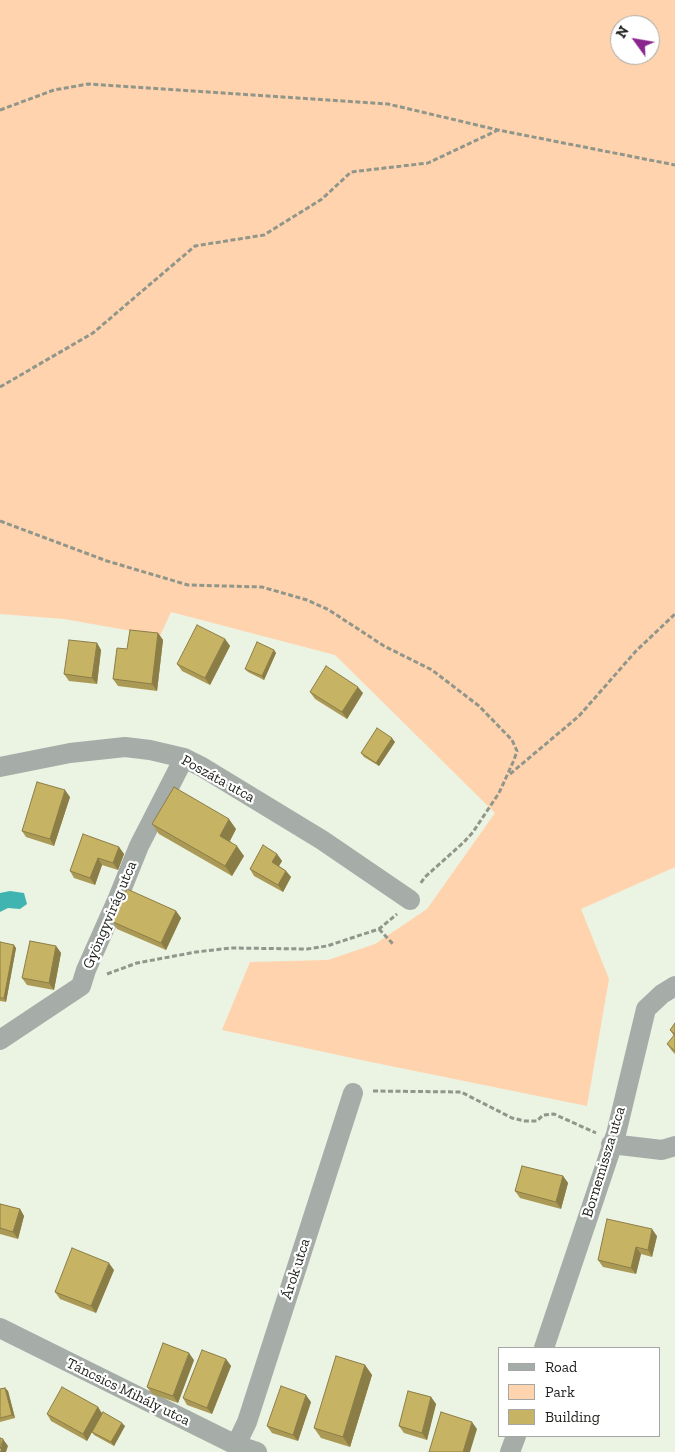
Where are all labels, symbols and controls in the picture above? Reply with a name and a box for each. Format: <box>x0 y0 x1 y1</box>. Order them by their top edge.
north arrow <box>610 15 660 65</box>
text: N <box>613 23 633 41</box>
street label: Poszáta utca <box>178 751 258 807</box>
street label: Gyöngyvirág utca <box>79 858 141 972</box>
street label: Bornemissza utca <box>579 1105 629 1219</box>
street label: Árok utca <box>278 1236 314 1302</box>
legend <box>498 1347 660 1437</box>
street label: Táncsics Mihály utca <box>63 1354 193 1430</box>
text: Road <box>545 1358 577 1376</box>
text: Park <box>545 1383 575 1401</box>
text: Building <box>545 1408 600 1426</box>

